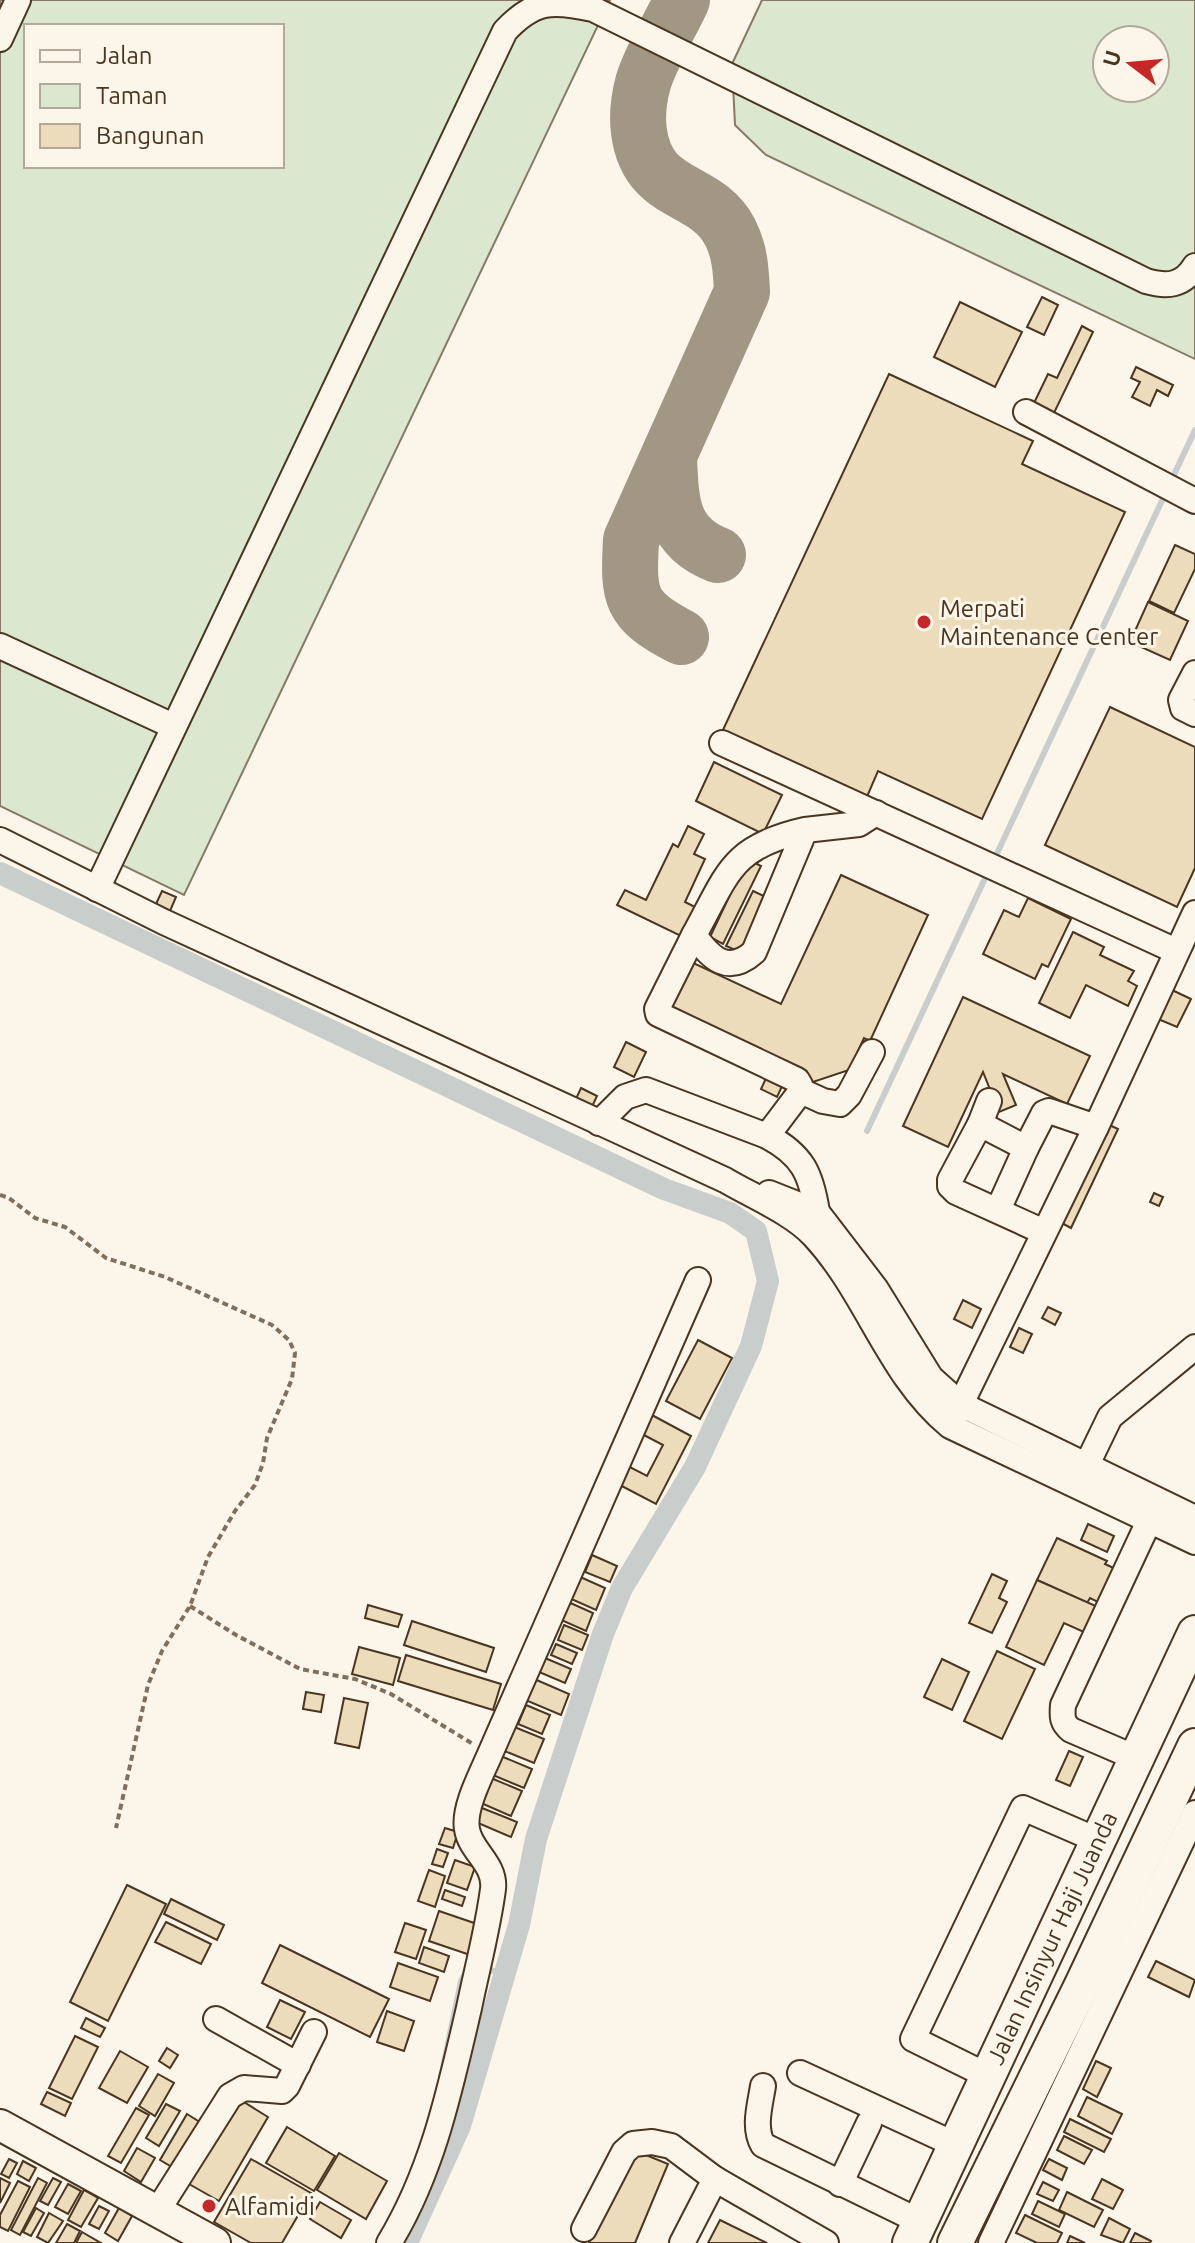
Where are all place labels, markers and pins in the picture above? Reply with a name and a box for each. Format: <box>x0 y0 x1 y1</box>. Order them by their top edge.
place label: Merpati Maintenance Center <box>940 595 1158 650</box>
marker: Merpati Maintenance Center <box>915 613 933 631</box>
place label: Alfamidi <box>225 2193 315 2220</box>
marker: Alfamidi <box>200 2197 218 2215</box>

